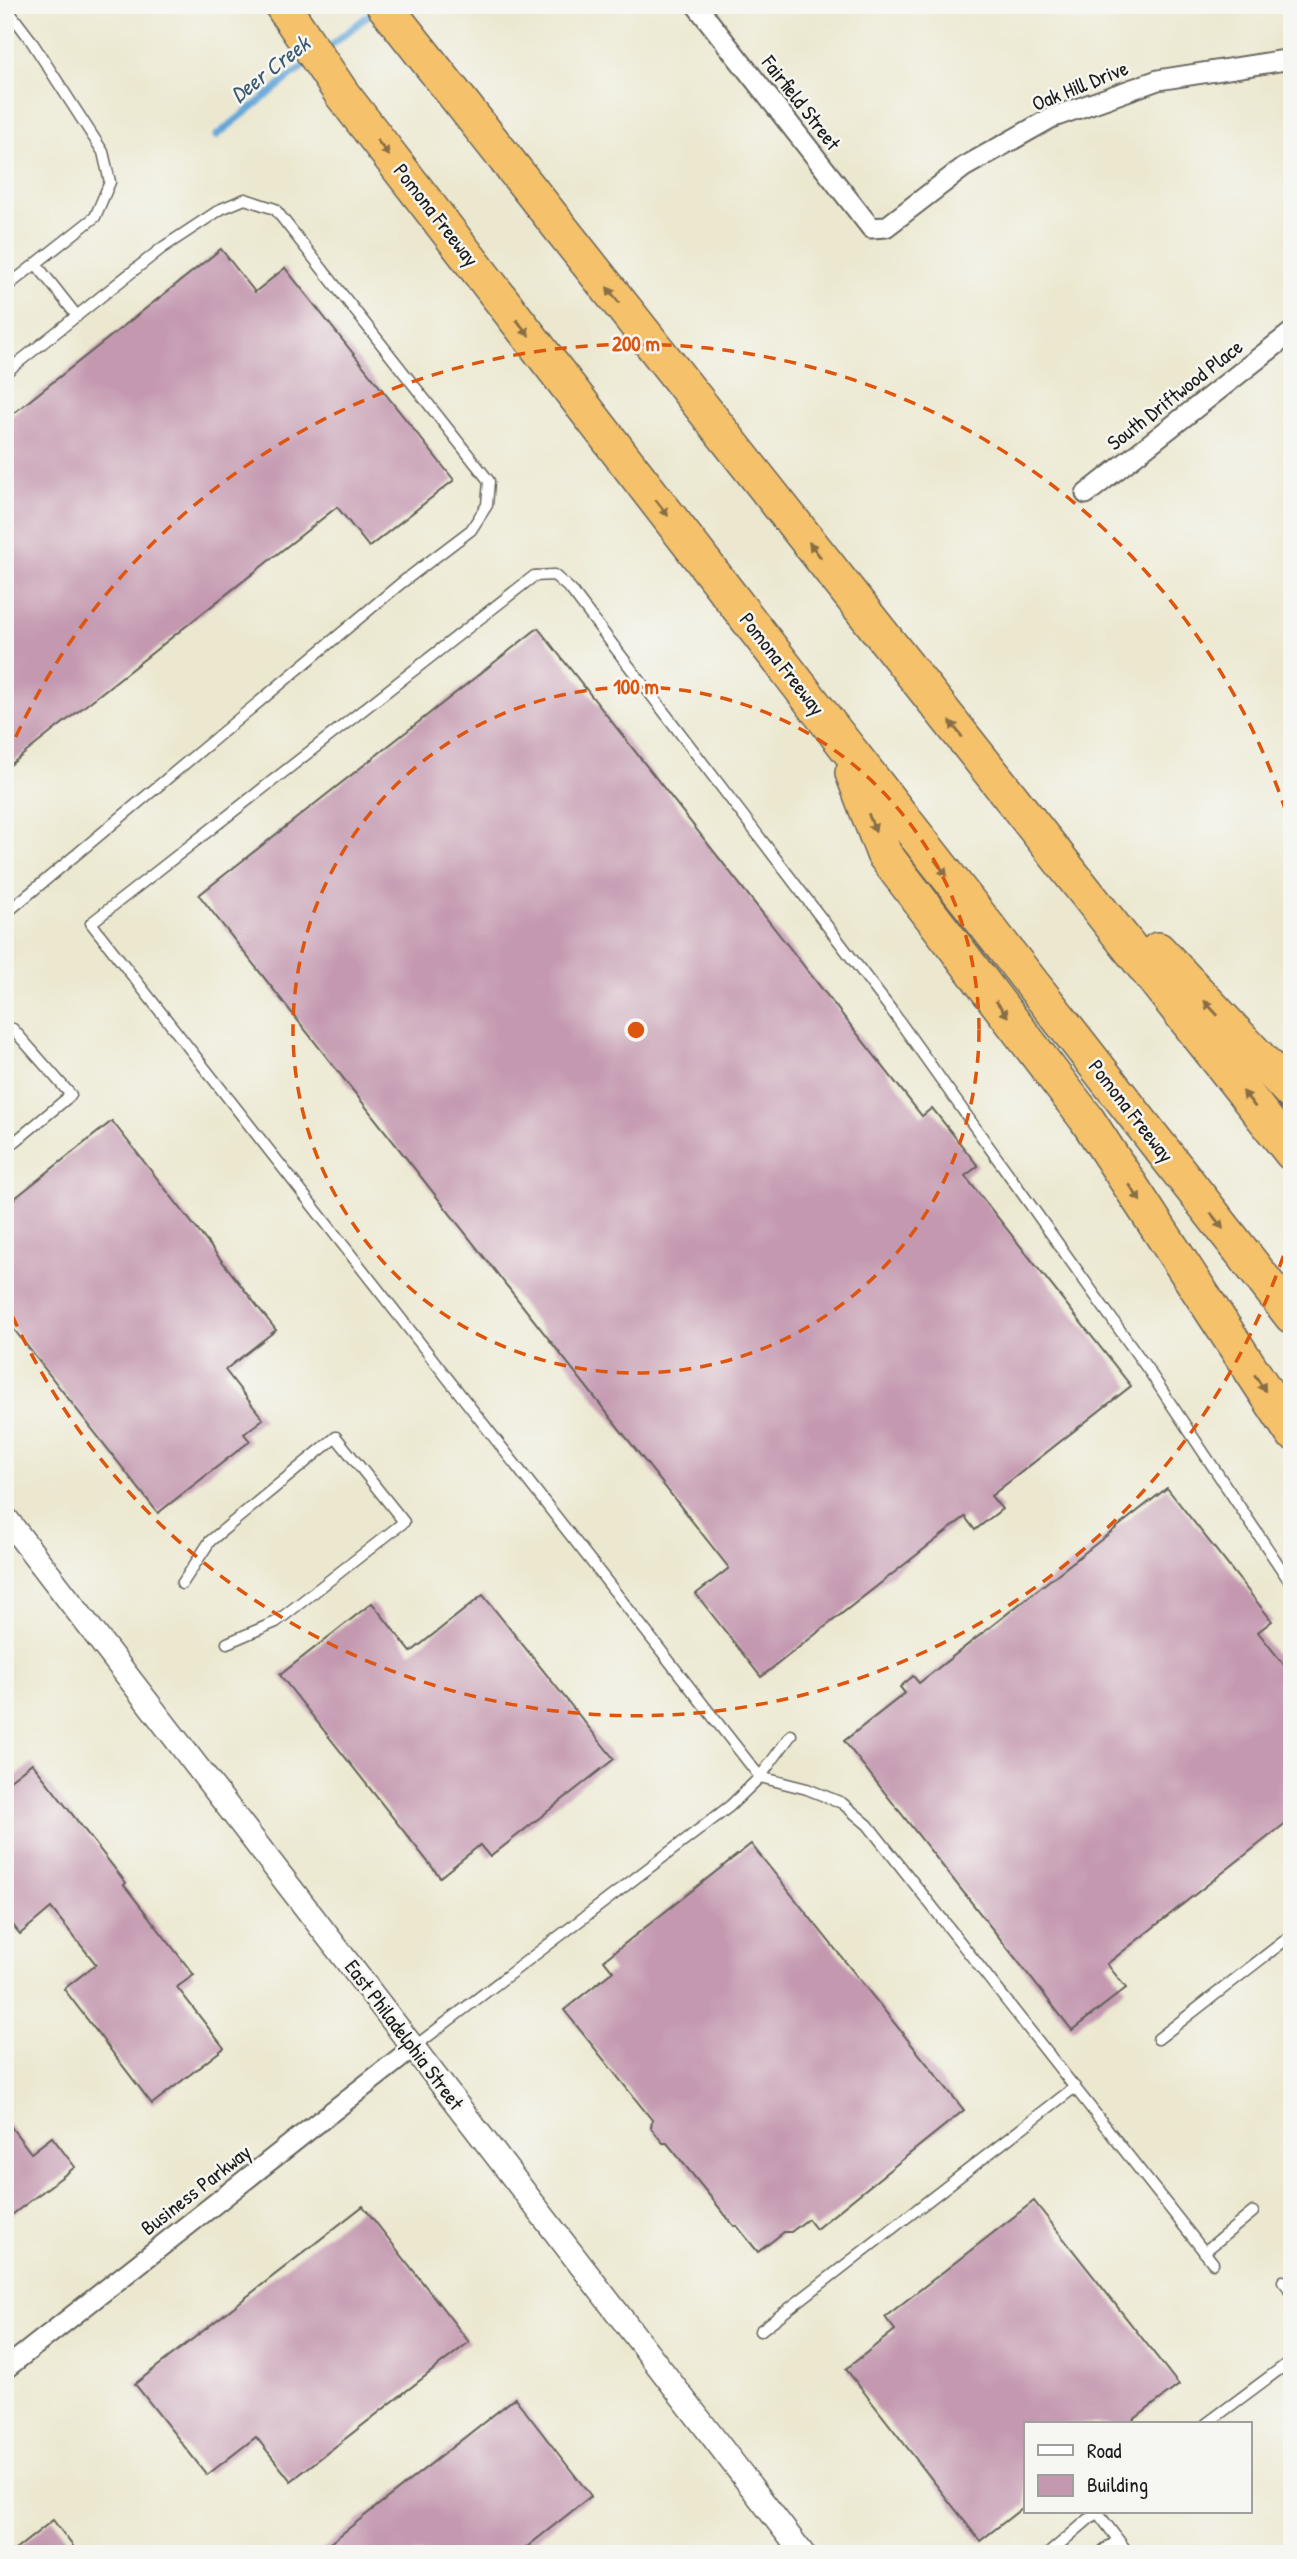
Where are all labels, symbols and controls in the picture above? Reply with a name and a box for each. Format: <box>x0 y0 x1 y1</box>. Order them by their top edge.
water label: Deer Creek <box>224 26 318 109</box>
street label: Fairfield Street <box>755 48 848 157</box>
street label: Oak Hill Drive <box>1027 53 1132 118</box>
one-way arrow <box>376 139 390 157</box>
street label: Pomona Freeway <box>387 157 486 272</box>
one-way arrow <box>605 287 620 305</box>
one-way arrow <box>515 319 529 337</box>
text: 200 m <box>612 329 660 358</box>
street label: South Driftwood Place <box>1101 332 1249 457</box>
one-way arrow <box>654 499 668 517</box>
one-way arrow <box>807 542 822 560</box>
street label: Pomona Freeway <box>733 606 832 721</box>
text: 100 m <box>613 672 659 701</box>
one-way arrow <box>949 720 964 737</box>
one-way arrow <box>867 813 878 834</box>
one-way arrow <box>934 859 948 877</box>
one-way arrow <box>995 999 1010 1017</box>
one-way arrow <box>1203 999 1220 1016</box>
centre of rings <box>624 1018 648 1042</box>
street label: Pomona Freeway <box>1082 1053 1181 1168</box>
one-way arrow <box>1243 1090 1257 1108</box>
one-way arrow <box>1129 1183 1142 1203</box>
one-way arrow <box>1210 1211 1225 1229</box>
one-way arrow <box>1253 1374 1266 1393</box>
street label: East Philadelphia Street <box>338 1953 471 2117</box>
street label: Business Parkway <box>134 2137 257 2242</box>
legend <box>1024 2422 1252 2514</box>
text: Road <box>1087 2436 1121 2465</box>
text: Building <box>1087 2470 1148 2499</box>

